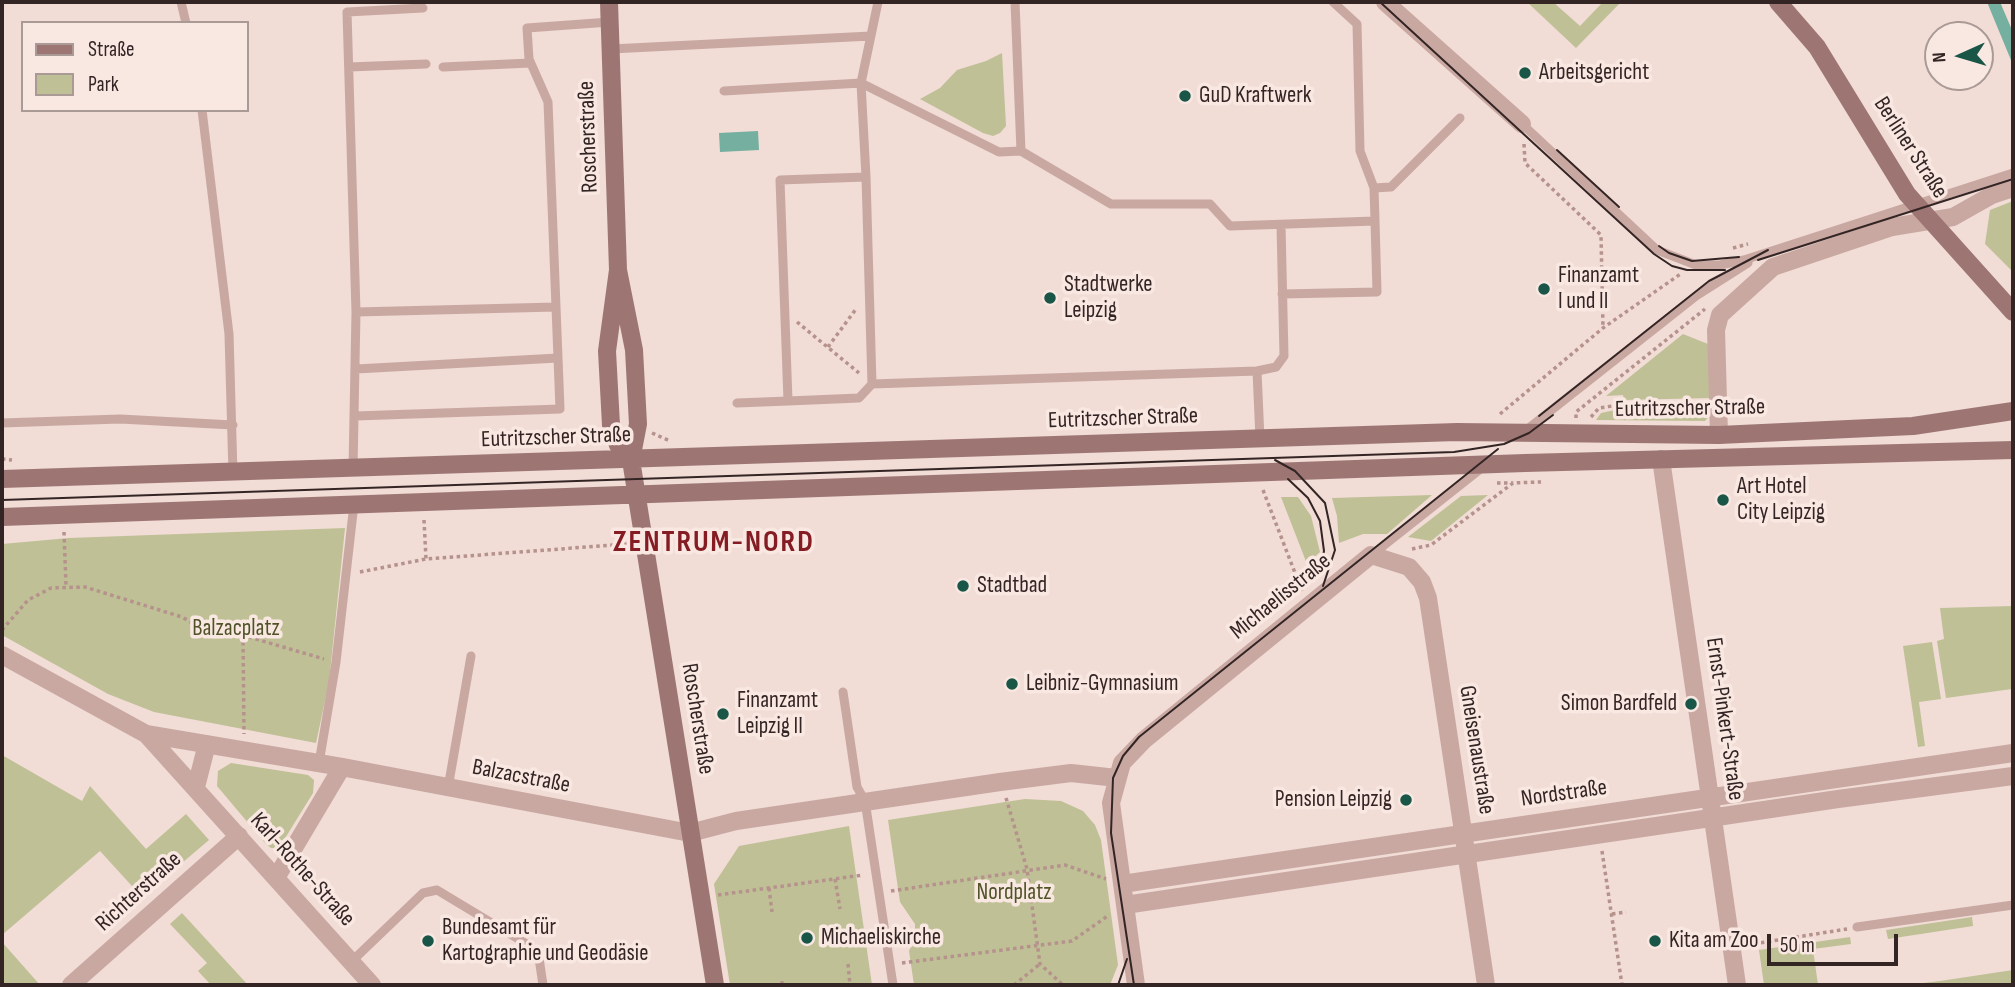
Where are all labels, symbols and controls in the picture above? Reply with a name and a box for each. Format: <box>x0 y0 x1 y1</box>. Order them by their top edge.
legend <box>21 21 248 112</box>
north arrow <box>1924 21 1994 91</box>
text: Straße <box>88 37 134 62</box>
text: N <box>1928 51 1951 63</box>
place label: Arbeitsgericht <box>1539 59 1649 87</box>
marker: Arbeitsgericht <box>1517 65 1533 81</box>
text: Park <box>88 72 119 97</box>
street label: Roscherstraße <box>573 81 605 193</box>
place label: GuD Kraftwerk <box>1199 82 1312 110</box>
marker: GuD Kraftwerk <box>1177 88 1193 104</box>
street label: Berliner Straße <box>1867 92 1953 204</box>
place label: Finanzamt I und II <box>1558 262 1639 316</box>
place label: Stadtwerke Leipzig <box>1064 271 1153 325</box>
marker: Finanzamt I und II <box>1536 281 1552 297</box>
marker: Stadtwerke Leipzig <box>1042 290 1058 306</box>
street label: Eutritzscher Straße <box>1615 394 1765 424</box>
street label: Eutritzscher Straße <box>1048 403 1198 435</box>
street label: Eutritzscher Straße <box>481 422 631 454</box>
place label: Art Hotel City Leipzig <box>1737 473 1825 527</box>
marker: Art Hotel City Leipzig <box>1715 492 1731 508</box>
district label: ZENTRUM-NORD <box>615 525 813 561</box>
street label: Michaelisstraße <box>1225 548 1337 646</box>
place label: Stadtbad <box>977 572 1047 600</box>
marker: Stadtbad <box>955 578 971 594</box>
park label: Balzacplatz <box>192 615 280 643</box>
street label: Ernst-Pinkert-Straße <box>1699 636 1749 802</box>
street label: Roscherstraße <box>675 662 719 776</box>
place label: Leibniz-Gymnasium <box>1026 670 1179 698</box>
marker: Leibniz-Gymnasium <box>1004 676 1020 692</box>
street label: Gneisenaustraße <box>1452 684 1500 816</box>
place label: Finanzamt Leipzig II <box>737 687 818 741</box>
place label: Simon Bardfeld <box>1561 690 1677 718</box>
marker: Simon Bardfeld <box>1683 696 1699 712</box>
marker: Finanzamt Leipzig II <box>715 706 731 722</box>
street label: Balzacstraße <box>470 754 572 800</box>
street label: Nordstraße <box>1519 774 1609 814</box>
place label: Pension Leipzig <box>1275 786 1392 814</box>
marker: Pension Leipzig <box>1398 792 1414 808</box>
street label: Karl-Rothe-Straße <box>244 807 360 933</box>
street label: Richterstraße <box>90 846 188 938</box>
park label: Nordplatz <box>976 879 1052 907</box>
place label: Bundesamt für Kartographie und Geodäsie <box>442 914 648 968</box>
scale bar <box>1770 920 1901 964</box>
place label: Michaeliskirche <box>821 924 941 952</box>
place label: Kita am Zoo <box>1669 927 1759 955</box>
marker: Michaeliskirche <box>799 930 815 946</box>
marker: Bundesamt für Kartographie und Geodäsie <box>420 933 436 949</box>
marker: Kita am Zoo <box>1647 933 1663 949</box>
text: 50 m <box>1780 933 1815 958</box>

